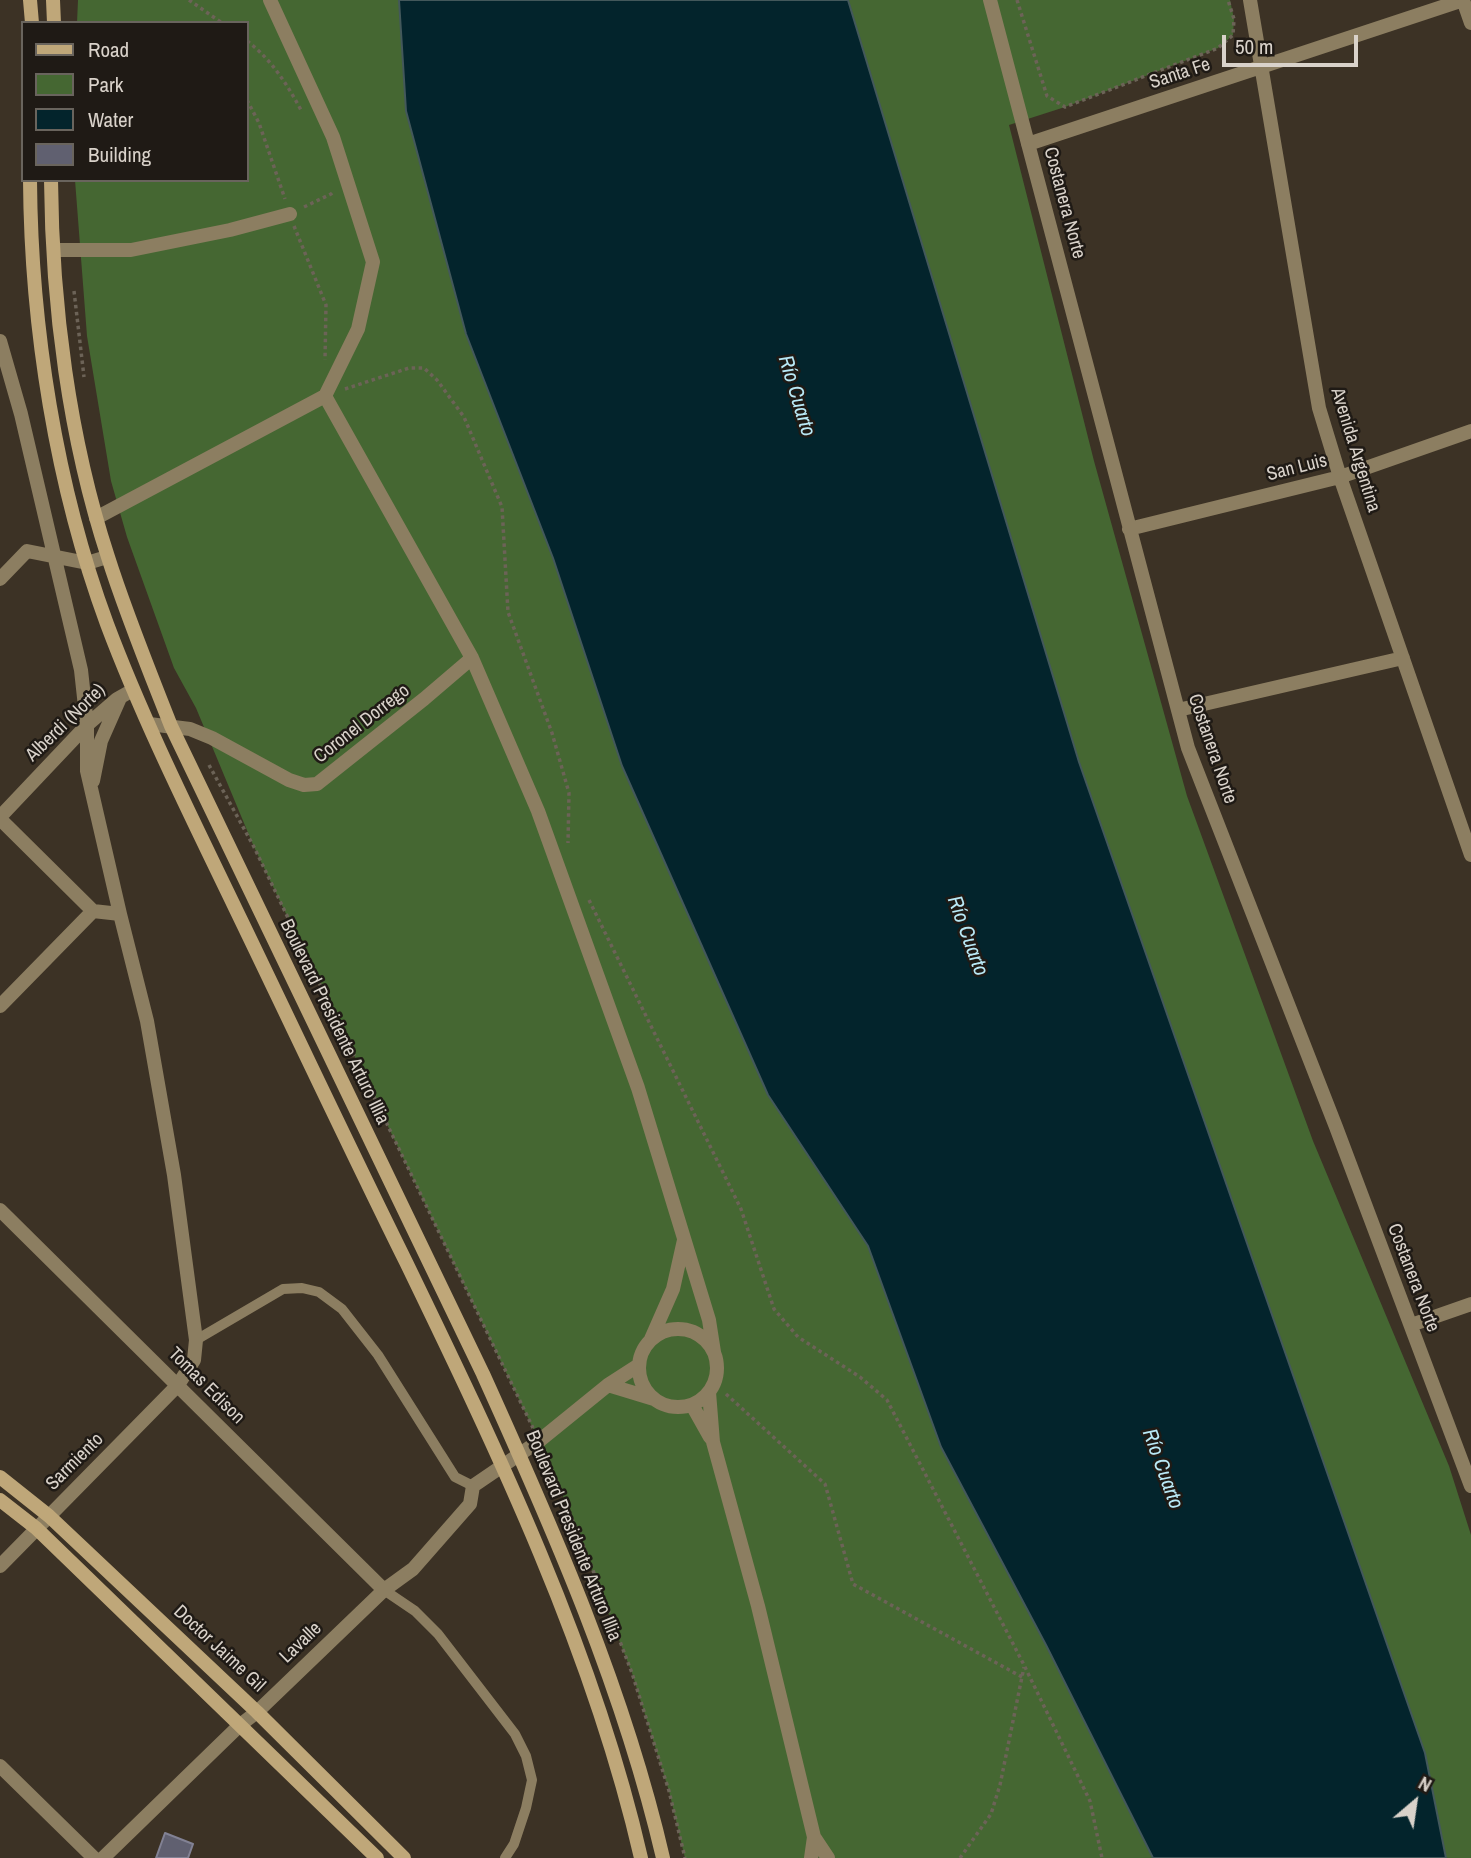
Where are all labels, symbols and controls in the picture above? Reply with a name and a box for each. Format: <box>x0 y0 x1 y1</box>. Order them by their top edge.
legend <box>21 21 248 182</box>
scale bar <box>1226 21 1362 65</box>
text: 50 m <box>1235 32 1273 61</box>
text: Road <box>88 35 129 64</box>
street label: Santa Fe <box>1147 54 1213 94</box>
text: Park <box>88 70 123 99</box>
text: Water <box>88 105 133 134</box>
text: Building <box>88 140 151 169</box>
street label: Costanera Norte <box>1038 145 1090 261</box>
water label: Río Cuarto <box>772 353 820 439</box>
street label: Avenida Argentina <box>1325 385 1385 515</box>
street label: San Luis <box>1264 449 1330 487</box>
street label: Alberdi (Norte) <box>21 679 111 767</box>
street label: Coronel Dorrego <box>310 680 414 768</box>
street label: Costanera Norte <box>1183 691 1241 807</box>
water label: Río Cuarto <box>941 893 993 979</box>
street label: Boulevard Presidente Arturo Illia <box>274 916 394 1128</box>
street label: Costanera Norte <box>1382 1221 1444 1335</box>
street label: Tomas Edison <box>163 1343 249 1429</box>
water label: Río Cuarto <box>1136 1426 1188 1512</box>
street label: Boulevard Presidente Arturo Illia <box>520 1427 626 1645</box>
street label: Sarmiento <box>42 1429 108 1495</box>
street label: Doctor Jaime Gil <box>168 1601 270 1697</box>
street label: Lavalle <box>275 1618 327 1668</box>
north arrow <box>1380 1767 1450 1837</box>
text: N <box>1414 1770 1436 1798</box>

